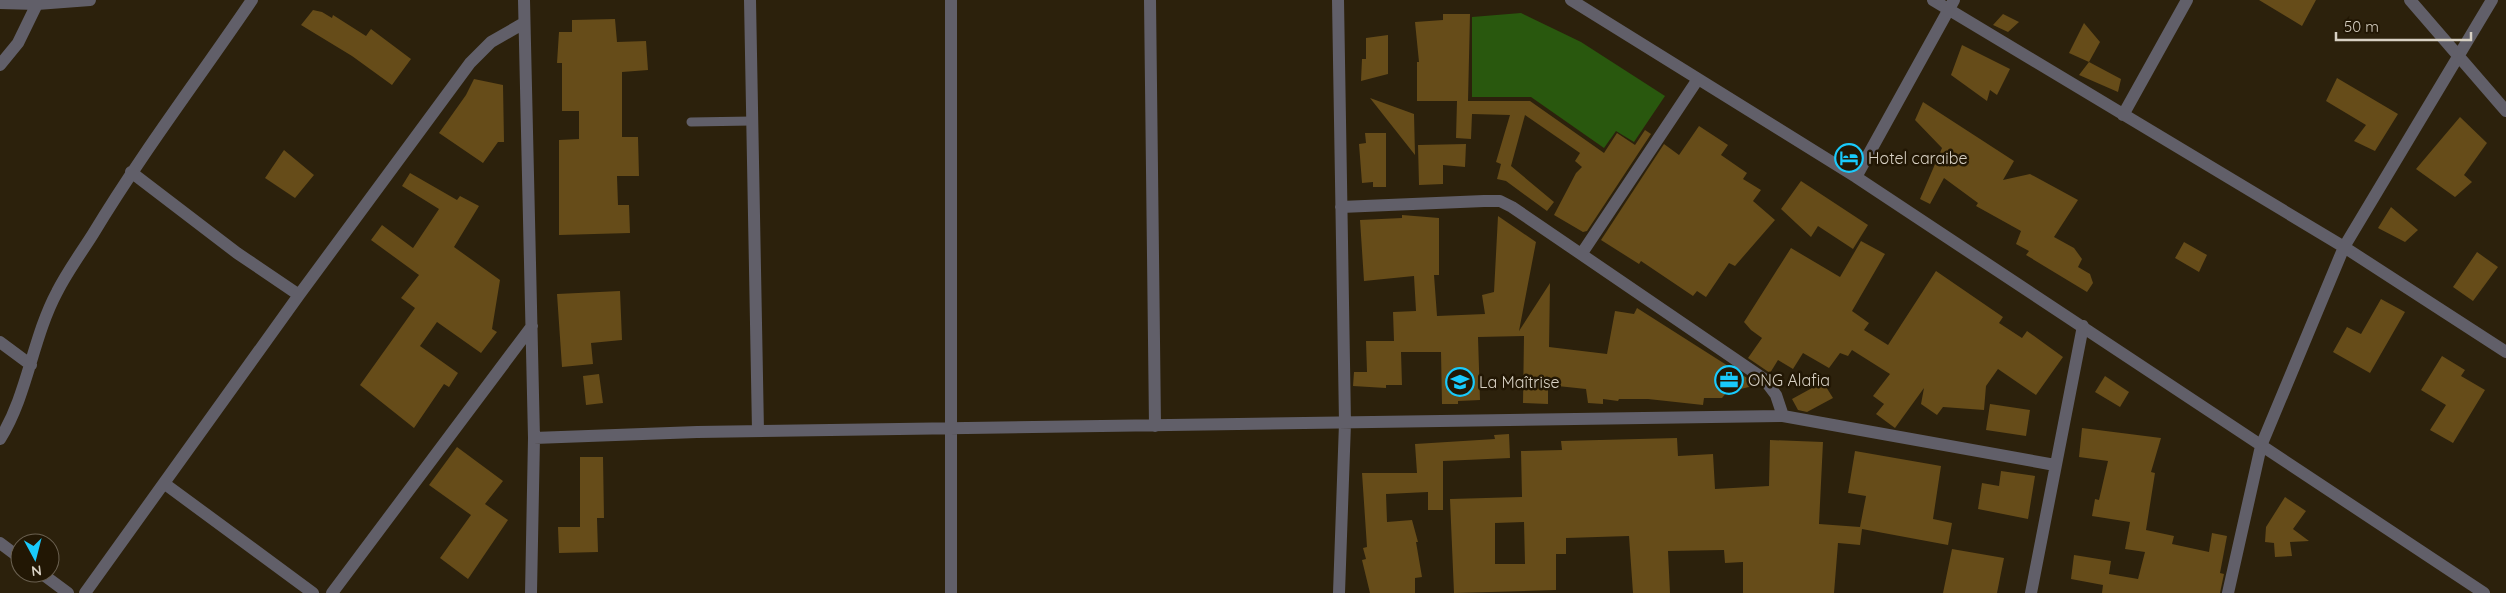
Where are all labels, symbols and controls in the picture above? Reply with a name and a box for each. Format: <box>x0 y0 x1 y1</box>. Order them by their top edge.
scale bar <box>2336 10 2471 42</box>
text: 50 m <box>2344 17 2379 36</box>
hotel icon: Hotel caraibe <box>1834 143 1864 173</box>
place label: Hotel caraibe <box>1868 148 1967 168</box>
office icon: ONG Alafia <box>1714 365 1744 395</box>
school or university icon: La Maîtrise <box>1445 367 1475 397</box>
place label: ONG Alafia <box>1748 370 1830 390</box>
place label: La Maîtrise <box>1479 372 1559 392</box>
north arrow <box>10 533 60 583</box>
text: N <box>30 561 43 580</box>

